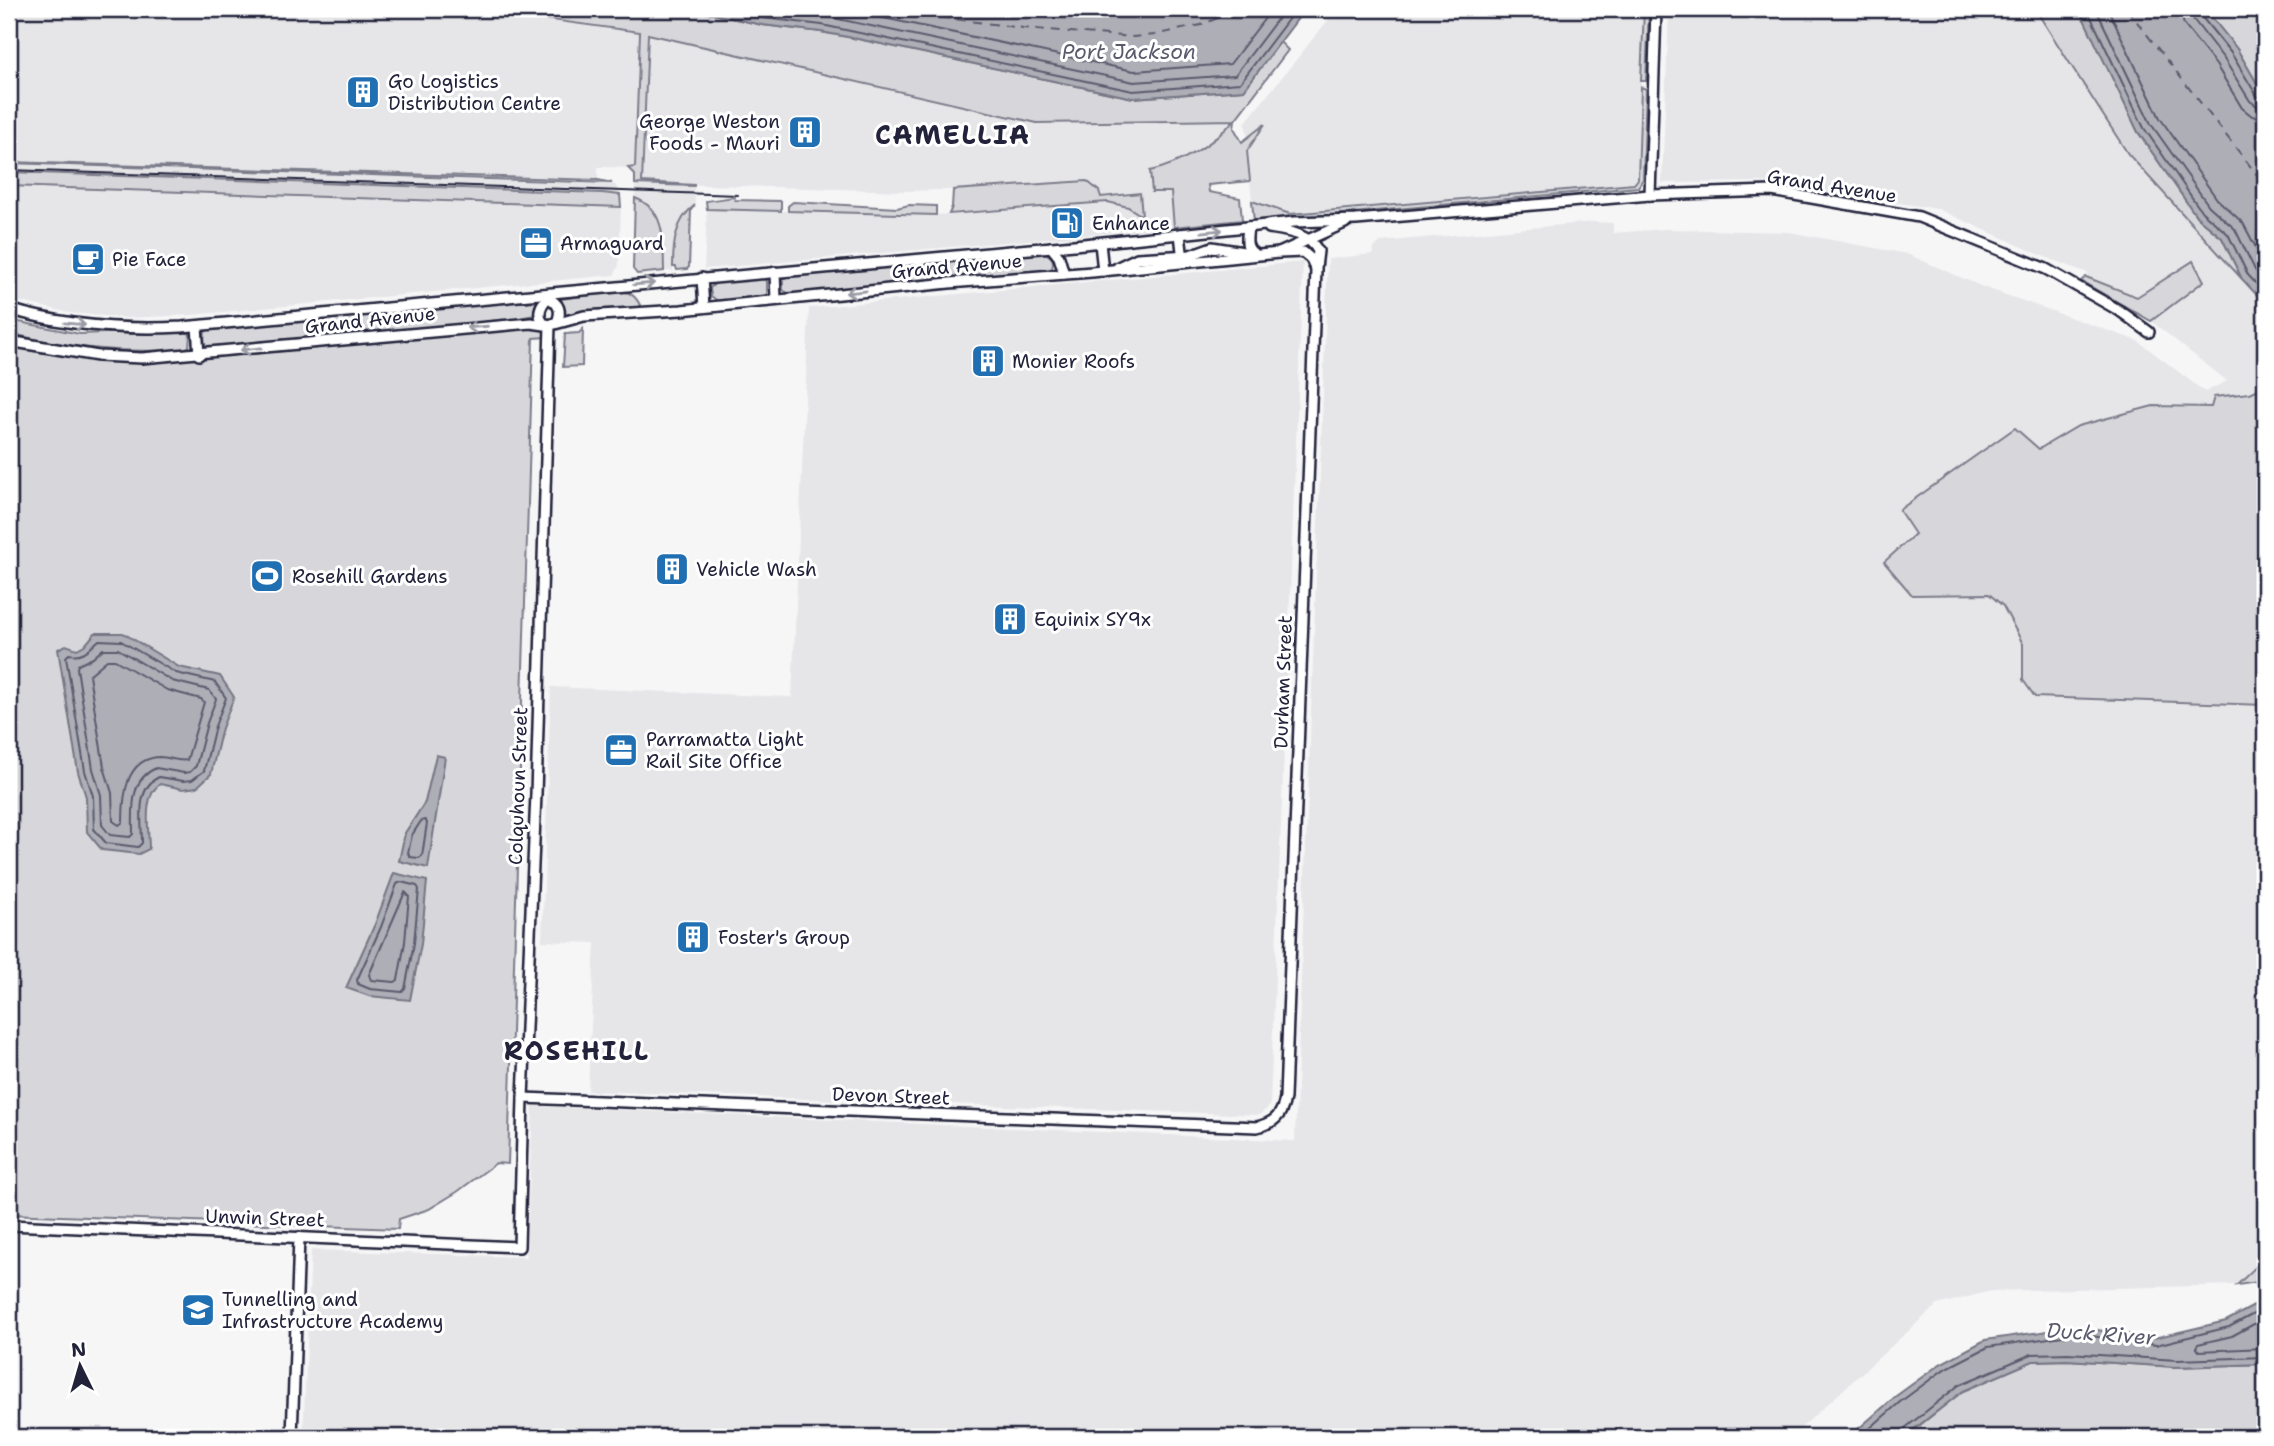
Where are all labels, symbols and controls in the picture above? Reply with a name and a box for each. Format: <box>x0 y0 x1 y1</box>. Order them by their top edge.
water label: Port Jackson <box>1062 38 1196 66</box>
place label: Go Logistics Distribution Centre <box>388 69 561 116</box>
building icon: Go Logistics Distribution Centre <box>344 73 382 111</box>
place label: George Weston Foods - Mauri <box>639 109 780 156</box>
building icon: George Weston Foods - Mauri <box>786 113 824 151</box>
district label: CAMELLIA <box>875 117 1031 152</box>
street label: Grand Avenue <box>1765 163 1899 209</box>
fuel station icon: Enhance <box>1048 204 1086 242</box>
place label: Enhance <box>1092 211 1170 236</box>
office icon: Armaguard <box>517 224 555 262</box>
one-way arrow <box>1200 224 1222 237</box>
place label: Armaguard <box>560 231 664 256</box>
cafe icon: Pie Face <box>69 240 107 278</box>
place label: Pie Face <box>112 247 187 272</box>
street label: Grand Avenue <box>891 248 1023 284</box>
one-way arrow <box>632 277 654 290</box>
one-way arrow <box>845 286 868 299</box>
street label: Grand Avenue <box>304 301 436 339</box>
one-way arrow <box>63 317 86 330</box>
one-way arrow <box>467 321 489 334</box>
building icon: Monier Roofs <box>969 342 1007 380</box>
one-way arrow <box>240 343 263 356</box>
place label: Monier Roofs <box>1012 349 1135 374</box>
building icon: Vehicle Wash <box>653 550 691 588</box>
sports icon: Rosehill Gardens <box>248 557 286 595</box>
place label: Vehicle Wash <box>696 557 817 582</box>
place label: Rosehill Gardens <box>292 564 448 589</box>
building icon: Equinix SY9x <box>991 600 1029 638</box>
place label: Equinix SY9x <box>1034 607 1151 632</box>
street label: Durham Street <box>1268 615 1298 749</box>
street label: Colquhoun Street <box>503 706 533 866</box>
place label: Parramatta Light Rail Site Office <box>646 727 804 774</box>
office icon: Parramatta Light Rail Site Office <box>602 731 640 769</box>
building icon: Foster's Group <box>674 918 712 956</box>
place label: Foster's Group <box>718 925 850 950</box>
district label: ROSEHILL <box>504 1033 650 1068</box>
street label: Devon Street <box>832 1081 950 1111</box>
street label: Unwin Street <box>205 1203 325 1233</box>
place label: Tunnelling and Infrastructure Academy <box>222 1287 443 1334</box>
school or university icon: Tunnelling and Infrastructure Academy <box>179 1291 217 1329</box>
water label: Duck River <box>2046 1316 2158 1352</box>
north arrow <box>46 1330 116 1400</box>
text: N <box>70 1336 87 1363</box>

